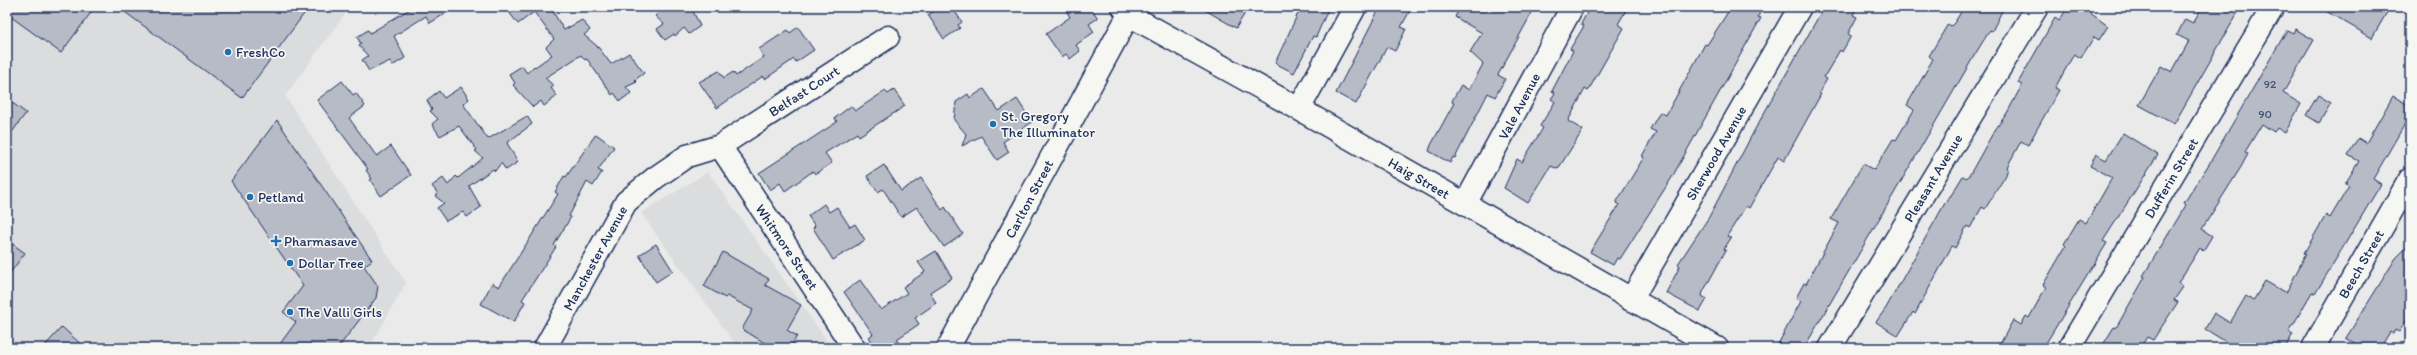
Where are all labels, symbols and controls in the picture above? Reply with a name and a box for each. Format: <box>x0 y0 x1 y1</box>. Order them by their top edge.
place label: FreshCo <box>236 44 285 61</box>
marker: FreshCo <box>223 47 233 57</box>
street label: Belfast Court <box>766 62 843 121</box>
street label: Vale Avenue <box>1495 70 1544 143</box>
house number: 92 <box>2264 77 2277 91</box>
street label: Sherwood Avenue <box>1682 103 1751 204</box>
house number: 90 <box>2258 107 2272 121</box>
place label: St. Gregory The Illuminator <box>1001 108 1095 141</box>
marker: St. Gregory The Illuminator <box>988 119 998 129</box>
street label: Pleasant Avenue <box>1900 131 1967 225</box>
street label: Dufferin Street <box>2141 135 2202 222</box>
street label: Haig Street <box>1385 154 1453 203</box>
street label: Carlton Street <box>1002 157 1057 241</box>
place label: Petland <box>258 189 304 206</box>
marker: Petland <box>245 192 255 202</box>
street label: Whitmore Street <box>752 201 822 293</box>
street label: Manchester Avenue <box>560 203 631 314</box>
street label: Beech Street <box>2335 227 2388 302</box>
place label: Pharmasave <box>284 233 358 250</box>
marker: Pharmasave <box>271 236 281 246</box>
place label: Dollar Tree <box>298 255 364 272</box>
marker: Dollar Tree <box>285 258 295 268</box>
place label: The Valli Girls <box>298 304 382 321</box>
marker: The Valli Girls <box>285 307 295 317</box>

